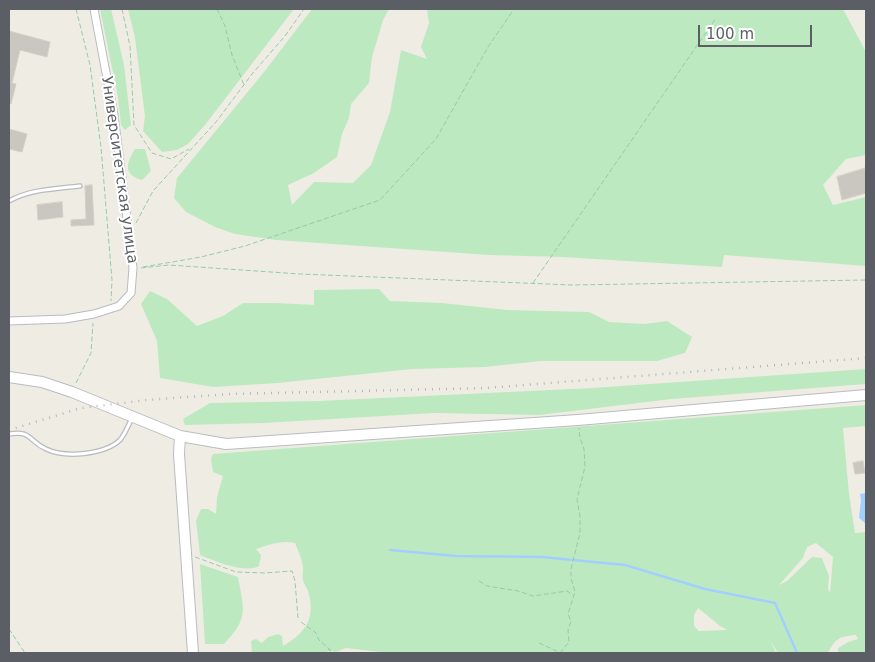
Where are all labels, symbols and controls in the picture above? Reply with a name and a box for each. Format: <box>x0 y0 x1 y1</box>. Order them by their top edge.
scale bar <box>700 15 814 47</box>
text: 100 m <box>706 25 754 43</box>
street label: Университетская улица <box>97 75 141 265</box>

